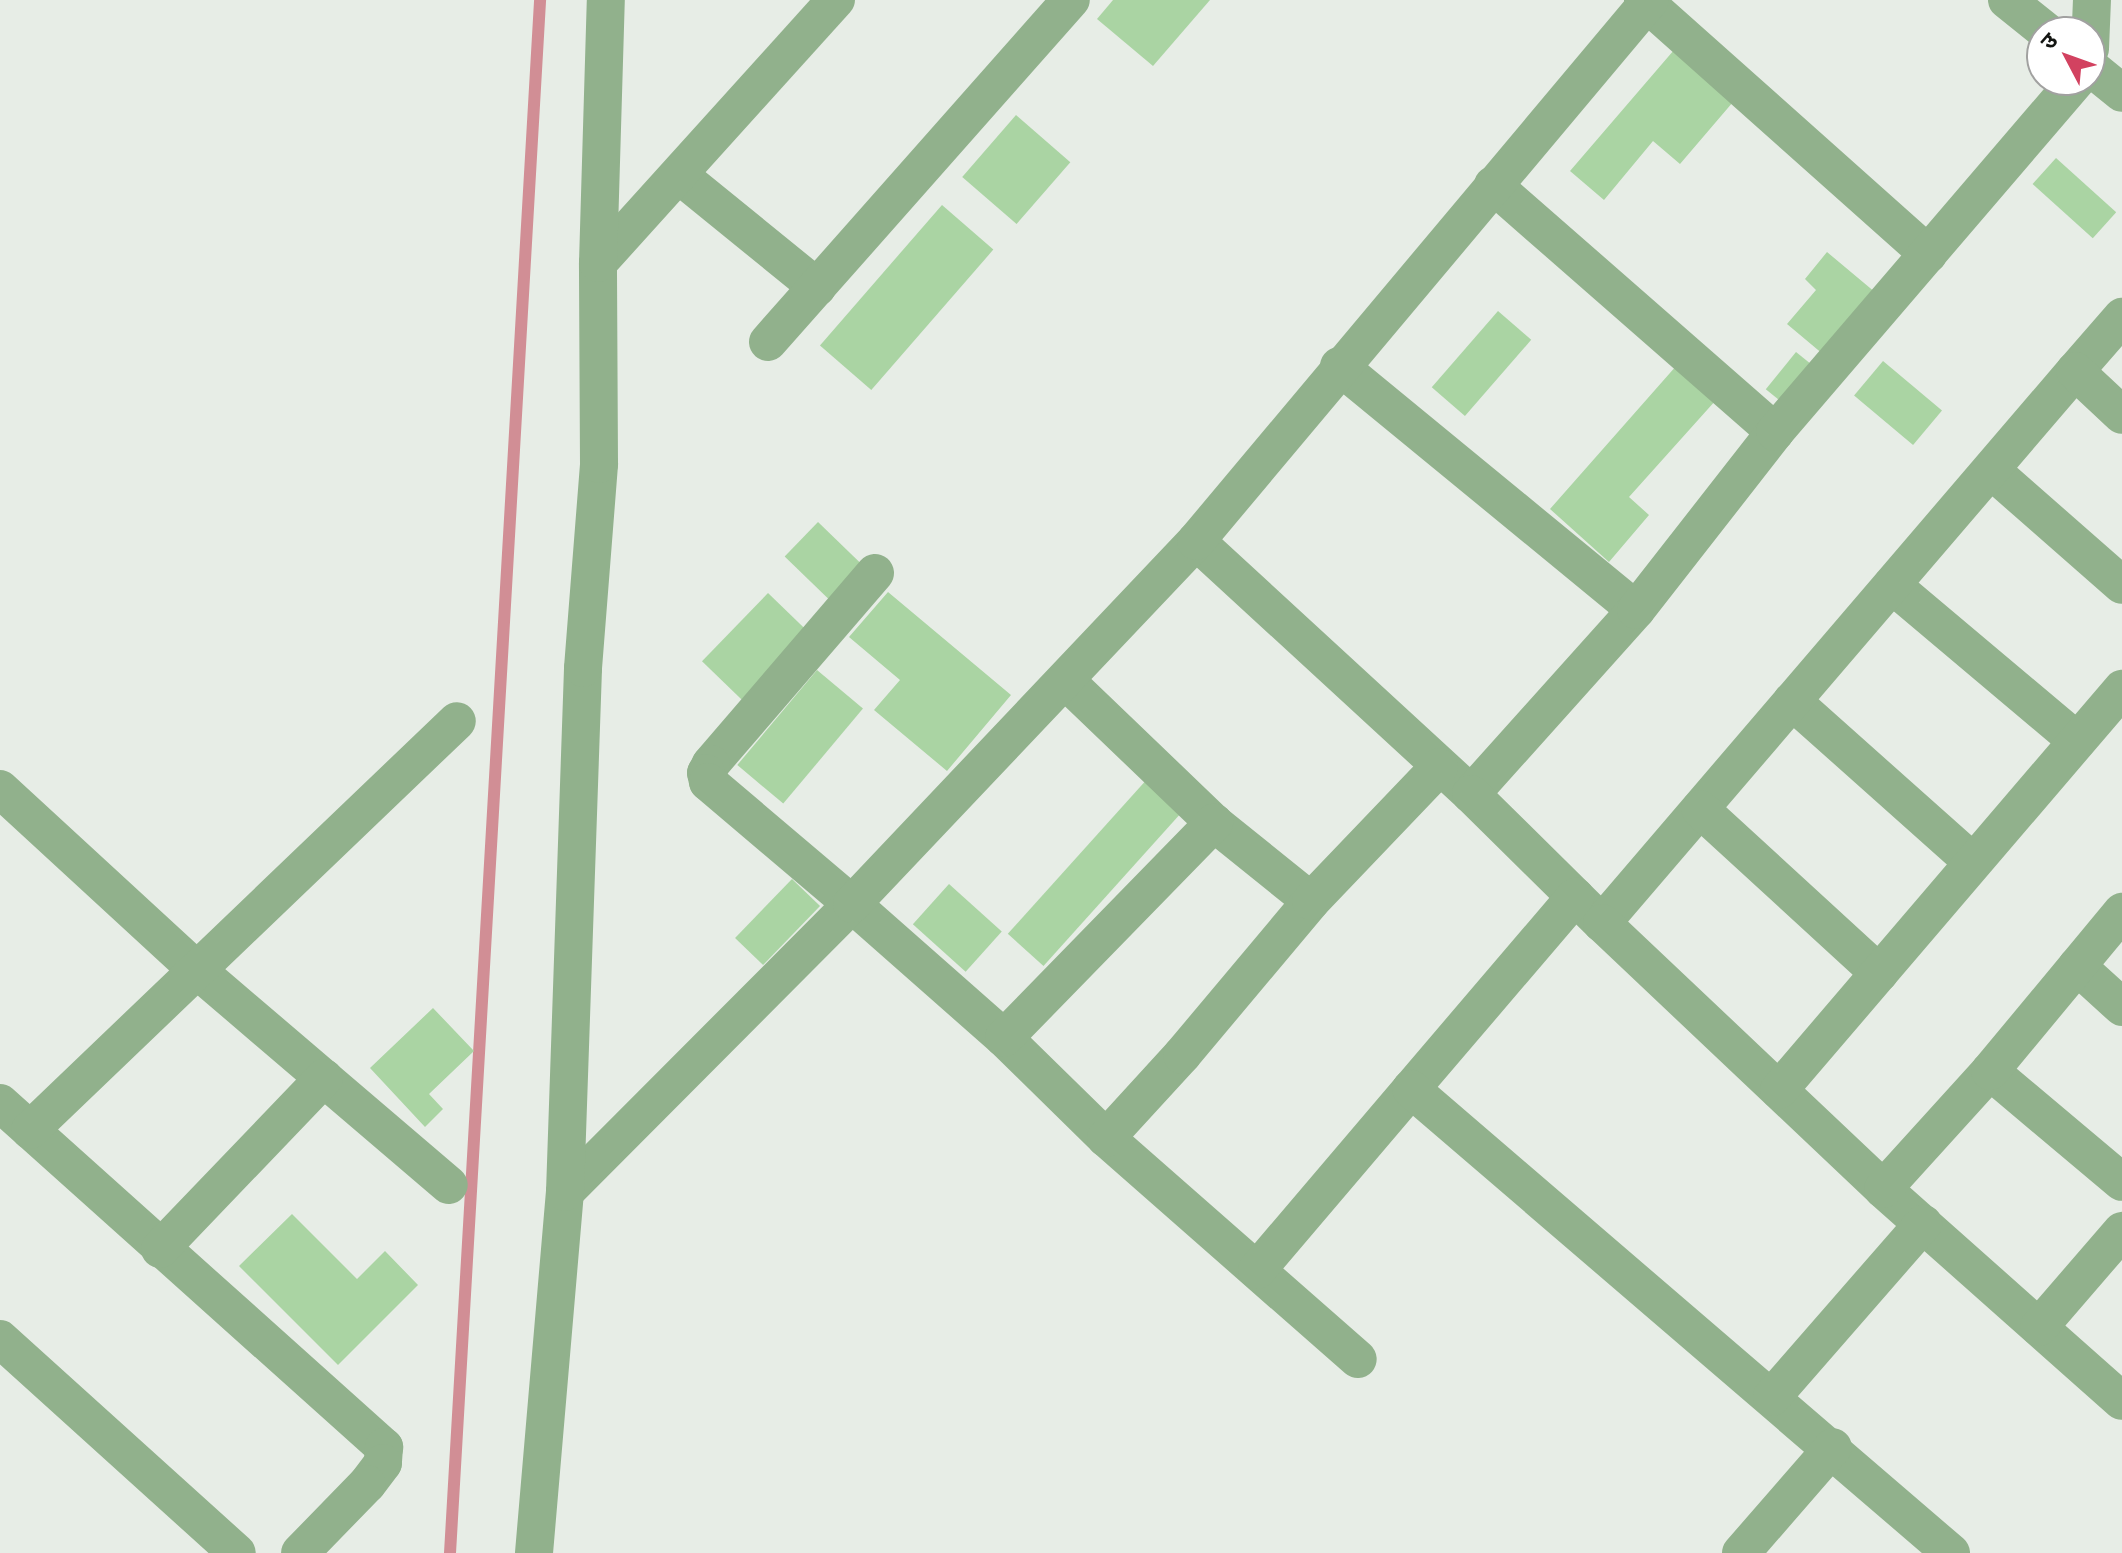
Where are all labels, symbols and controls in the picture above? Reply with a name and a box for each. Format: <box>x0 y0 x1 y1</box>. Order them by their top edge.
north arrow <box>2026 16 2106 96</box>
text: उ <box>2035 28 2063 55</box>

